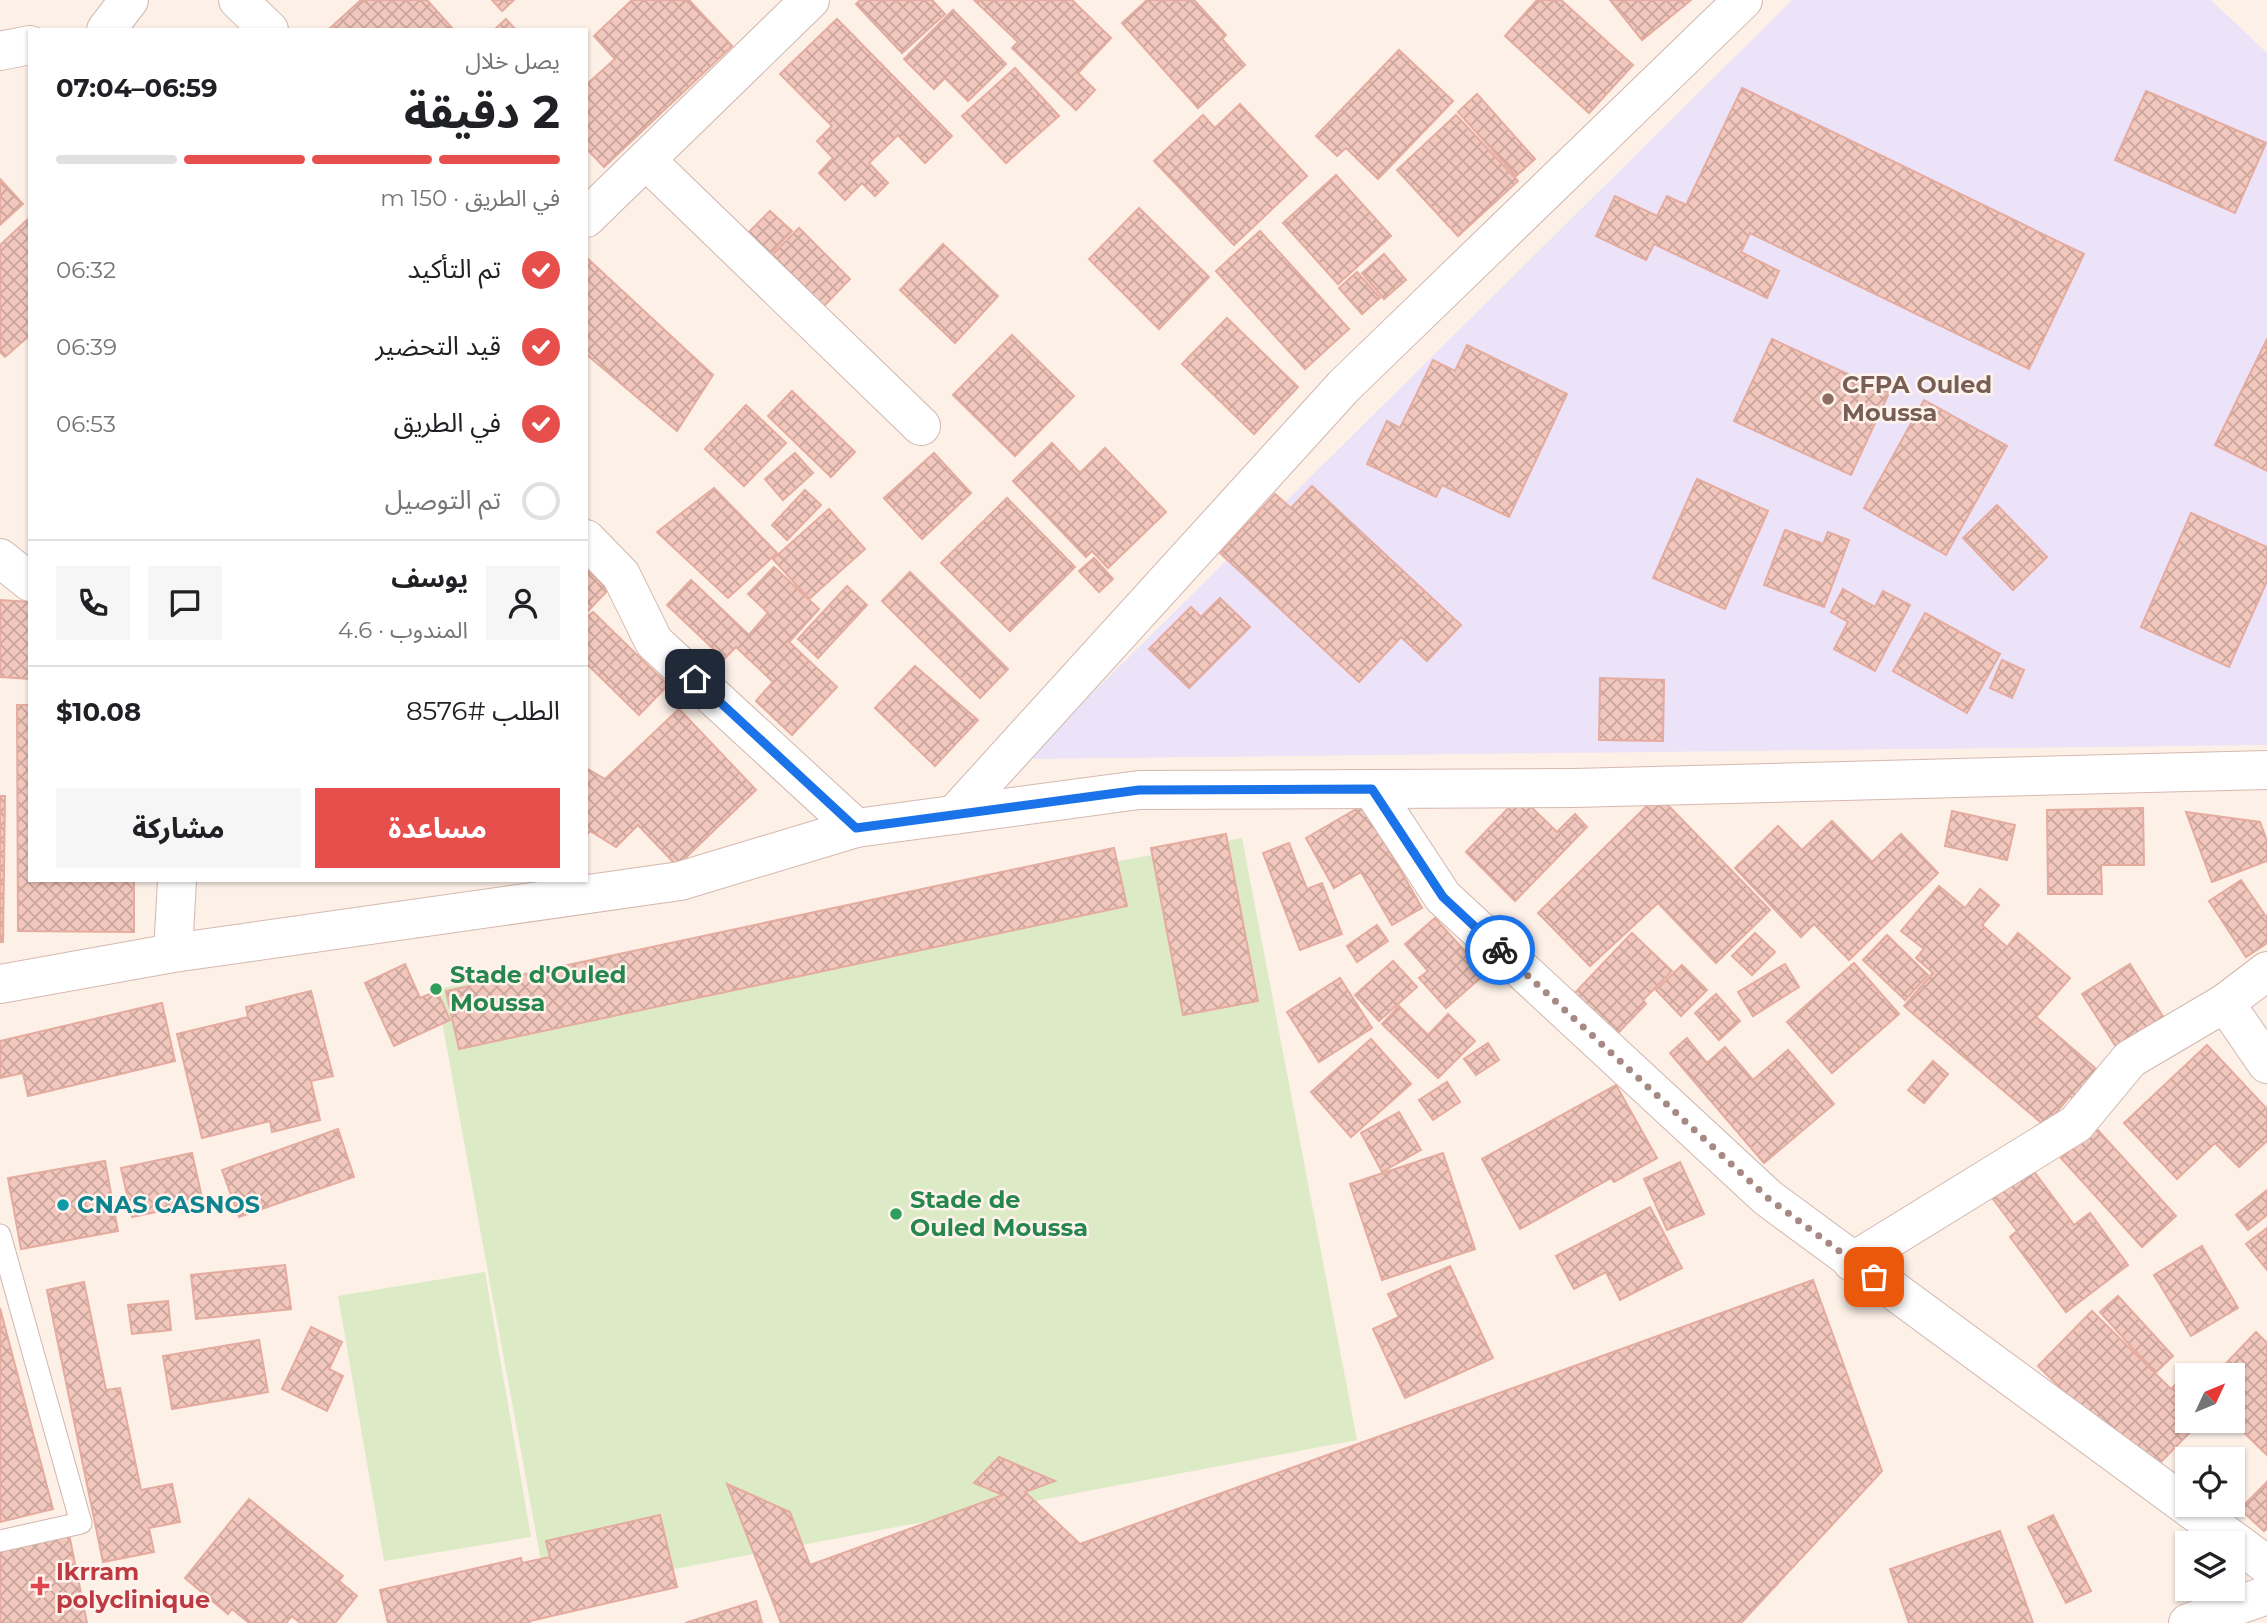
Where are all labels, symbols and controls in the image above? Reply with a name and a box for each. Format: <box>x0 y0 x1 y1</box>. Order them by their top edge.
text: يصل خلال <box>465 47 560 75</box>
text: 06:59–07:04 <box>56 72 218 104</box>
text: 2 دقيقة <box>404 83 560 140</box>
text: في الطريق · 150 m <box>380 184 560 212</box>
icon: check <box>522 251 560 289</box>
text: تم التأكيد <box>407 253 501 285</box>
text: 06:32 <box>56 256 116 284</box>
icon: check <box>522 328 560 366</box>
text: قيد التحضير <box>375 330 501 362</box>
text: 06:39 <box>56 333 117 361</box>
place label: CFPA Ouled Moussa <box>1842 370 1992 427</box>
marker: CFPA Ouled Moussa <box>1820 391 1836 407</box>
icon: check <box>522 405 560 443</box>
text: في الطريق <box>394 407 501 439</box>
text: 06:53 <box>56 410 116 438</box>
text: تم التوصيل <box>385 484 501 516</box>
text: يوسف <box>391 562 468 594</box>
button: phone <box>56 566 130 640</box>
button: chat <box>148 566 222 640</box>
button: person <box>486 566 560 640</box>
text: المندوب · 4.6 <box>338 616 468 644</box>
pin <box>665 649 725 709</box>
icon: home <box>676 660 714 698</box>
text: الطلب #8576 <box>406 695 560 727</box>
text: $10.08 <box>56 696 141 728</box>
button: مشاركة <box>56 788 301 868</box>
button: مساعدة <box>315 788 560 868</box>
courier <box>1465 915 1535 985</box>
icon: bike <box>1481 931 1519 969</box>
place label: Stade d'Ouled Moussa <box>450 960 626 1017</box>
marker: Stade d'Ouled Moussa <box>428 981 444 997</box>
place label: Stade de Ouled Moussa <box>910 1185 1088 1242</box>
place label: CNAS CASNOS <box>77 1190 260 1219</box>
marker: CNAS CASNOS <box>55 1197 71 1213</box>
marker: Stade de Ouled Moussa <box>888 1206 904 1222</box>
pin <box>1844 1247 1904 1307</box>
icon: bag <box>1855 1258 1893 1296</box>
north arrow <box>2175 1363 2245 1433</box>
map controls <box>2175 1363 2245 1601</box>
button: locate <box>2175 1447 2245 1517</box>
button: layers <box>2175 1531 2245 1601</box>
place label: Ikrram polyclinique <box>56 1557 210 1614</box>
marker: Ikrram polyclinique <box>30 1576 50 1596</box>

